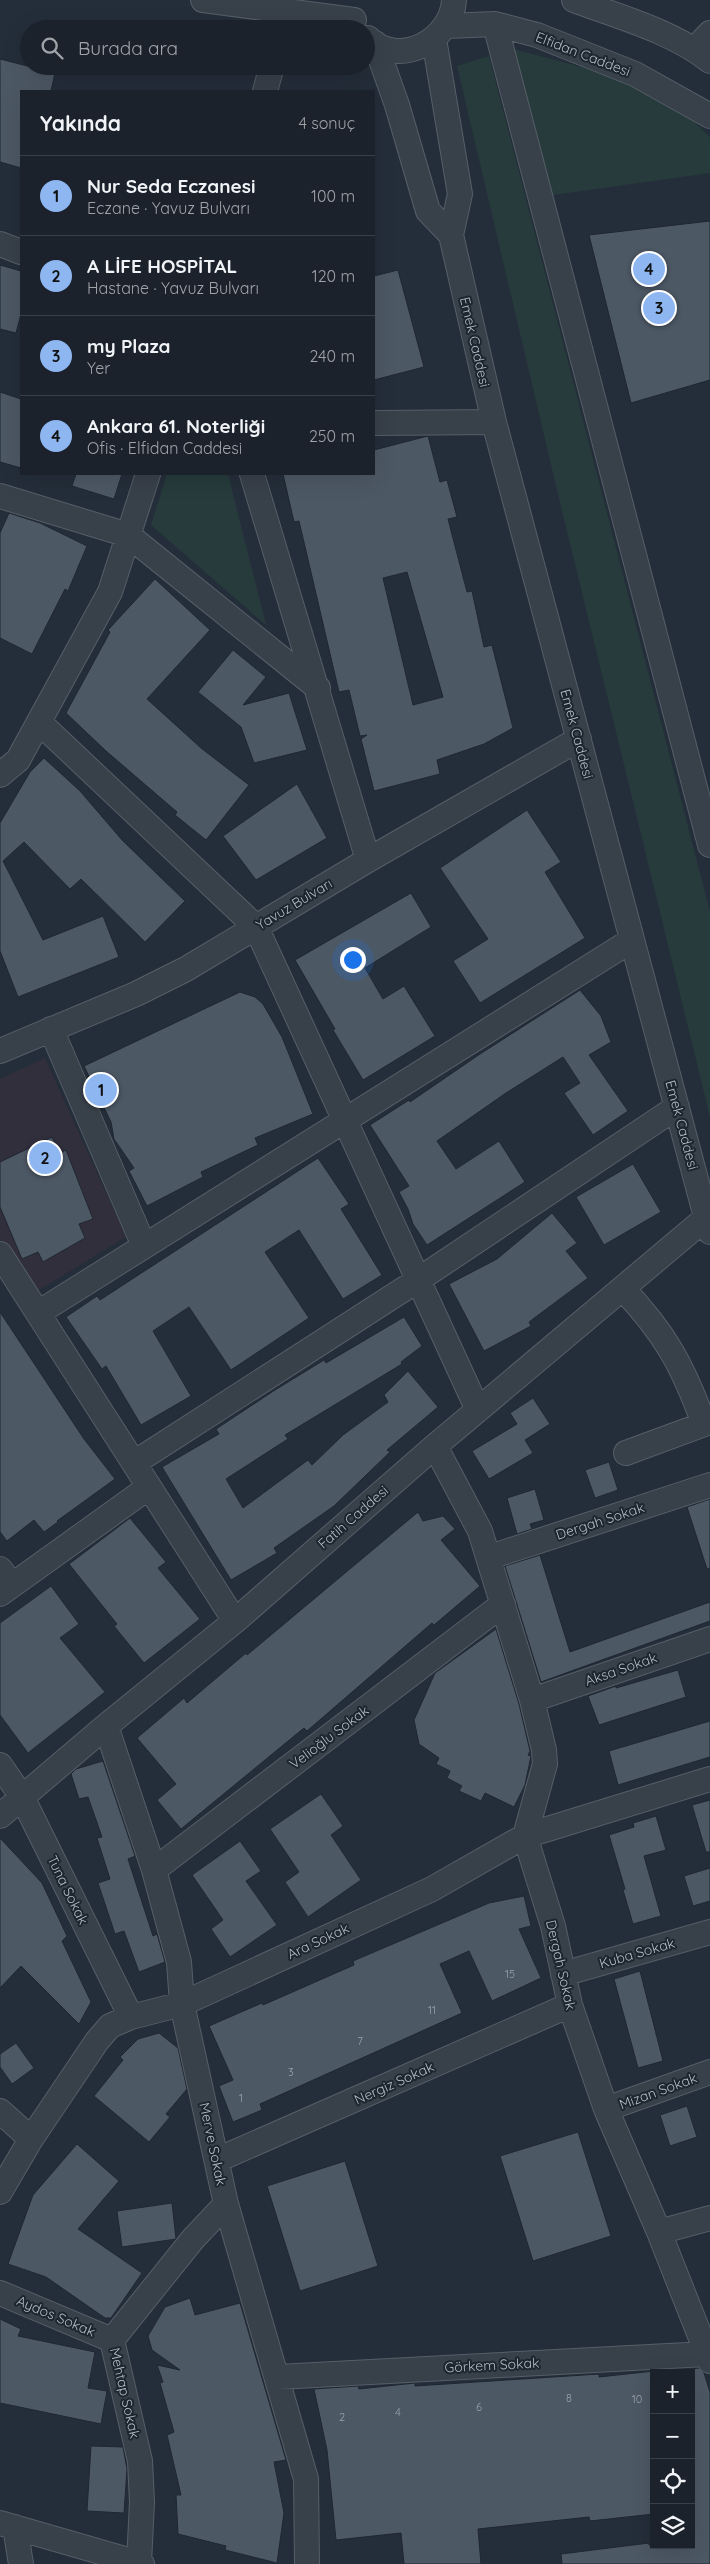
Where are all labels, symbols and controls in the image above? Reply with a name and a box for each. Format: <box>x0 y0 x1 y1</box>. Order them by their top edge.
search box <box>20 20 375 75</box>
street label: Elfidan Caddesi <box>533 28 633 80</box>
icon: search <box>38 34 66 62</box>
text: Burada ara <box>78 36 178 60</box>
text: Yakında <box>40 110 121 136</box>
text: 4 sonuç <box>298 113 355 133</box>
text: Nur Seda Eczanesi <box>87 174 255 198</box>
text: 1 <box>53 186 59 206</box>
text: 100 m <box>311 186 355 206</box>
text: Eczane · Yavuz Bulvarı <box>87 198 250 218</box>
pin: 4 <box>633 250 665 288</box>
text: A LİFE HOSPİTAL <box>87 254 237 278</box>
text: 2 <box>51 266 61 286</box>
text: 120 m <box>312 266 355 286</box>
text: Hastane · Yavuz Bulvarı <box>87 278 259 298</box>
pin: 3 <box>643 289 675 327</box>
street label: Emek Caddesi <box>456 295 494 389</box>
text: my Plaza <box>87 334 171 358</box>
text: 3 <box>52 346 60 366</box>
text: 240 m <box>309 346 355 366</box>
text: Yer <box>87 358 111 378</box>
text: Ankara 61. Noterliği <box>87 414 265 438</box>
text: 4 <box>51 426 61 446</box>
text: 250 m <box>309 426 355 446</box>
text: Ofis · Elfidan Caddesi <box>87 438 242 458</box>
street label: Emek Caddesi <box>556 687 598 781</box>
street label: Yavuz Bulvarı <box>253 874 335 934</box>
your location <box>340 947 366 973</box>
pin: 1 <box>85 1071 117 1109</box>
street label: Emek Caddesi <box>661 1078 703 1172</box>
pin: 2 <box>29 1139 61 1177</box>
street label: Fatih Caddesi <box>314 1481 392 1553</box>
street label: Dergah Sokak <box>553 1498 647 1544</box>
street label: Aksa Sokak <box>583 1648 659 1690</box>
street label: Velioğlu Sokak <box>286 1701 372 1773</box>
street label: Tuna Sokak <box>43 1852 93 1928</box>
street label: Dergah Sokak <box>542 1918 580 2012</box>
street label: Ara Sokak <box>284 1919 352 1963</box>
street label: Kuba Sokak <box>597 1934 677 1972</box>
house number: 15 <box>505 1967 515 1981</box>
house number: 11 <box>428 2003 436 2017</box>
house number: 7 <box>357 2034 363 2048</box>
street label: Nergiz Sokak <box>351 2057 437 2109</box>
house number: 3 <box>288 2065 294 2079</box>
street label: Mizan Sokak <box>617 2069 699 2113</box>
house number: 1 <box>239 2091 243 2105</box>
street label: Merve Sokak <box>195 2101 231 2187</box>
street label: Aydos Sokak <box>14 2291 98 2341</box>
street label: Mehtap Sokak <box>106 2346 144 2440</box>
street label: Görkem Sokak <box>444 2354 540 2376</box>
map controls <box>650 2369 695 2549</box>
button: + <box>650 2369 695 2414</box>
house number: 8 <box>566 2391 572 2405</box>
house number: 10 <box>632 2392 642 2406</box>
house number: 6 <box>476 2400 482 2414</box>
house number: 4 <box>395 2405 401 2419</box>
house number: 2 <box>339 2410 345 2424</box>
button: − <box>650 2414 695 2459</box>
button: locate <box>650 2459 695 2504</box>
button: layers <box>650 2504 695 2549</box>

